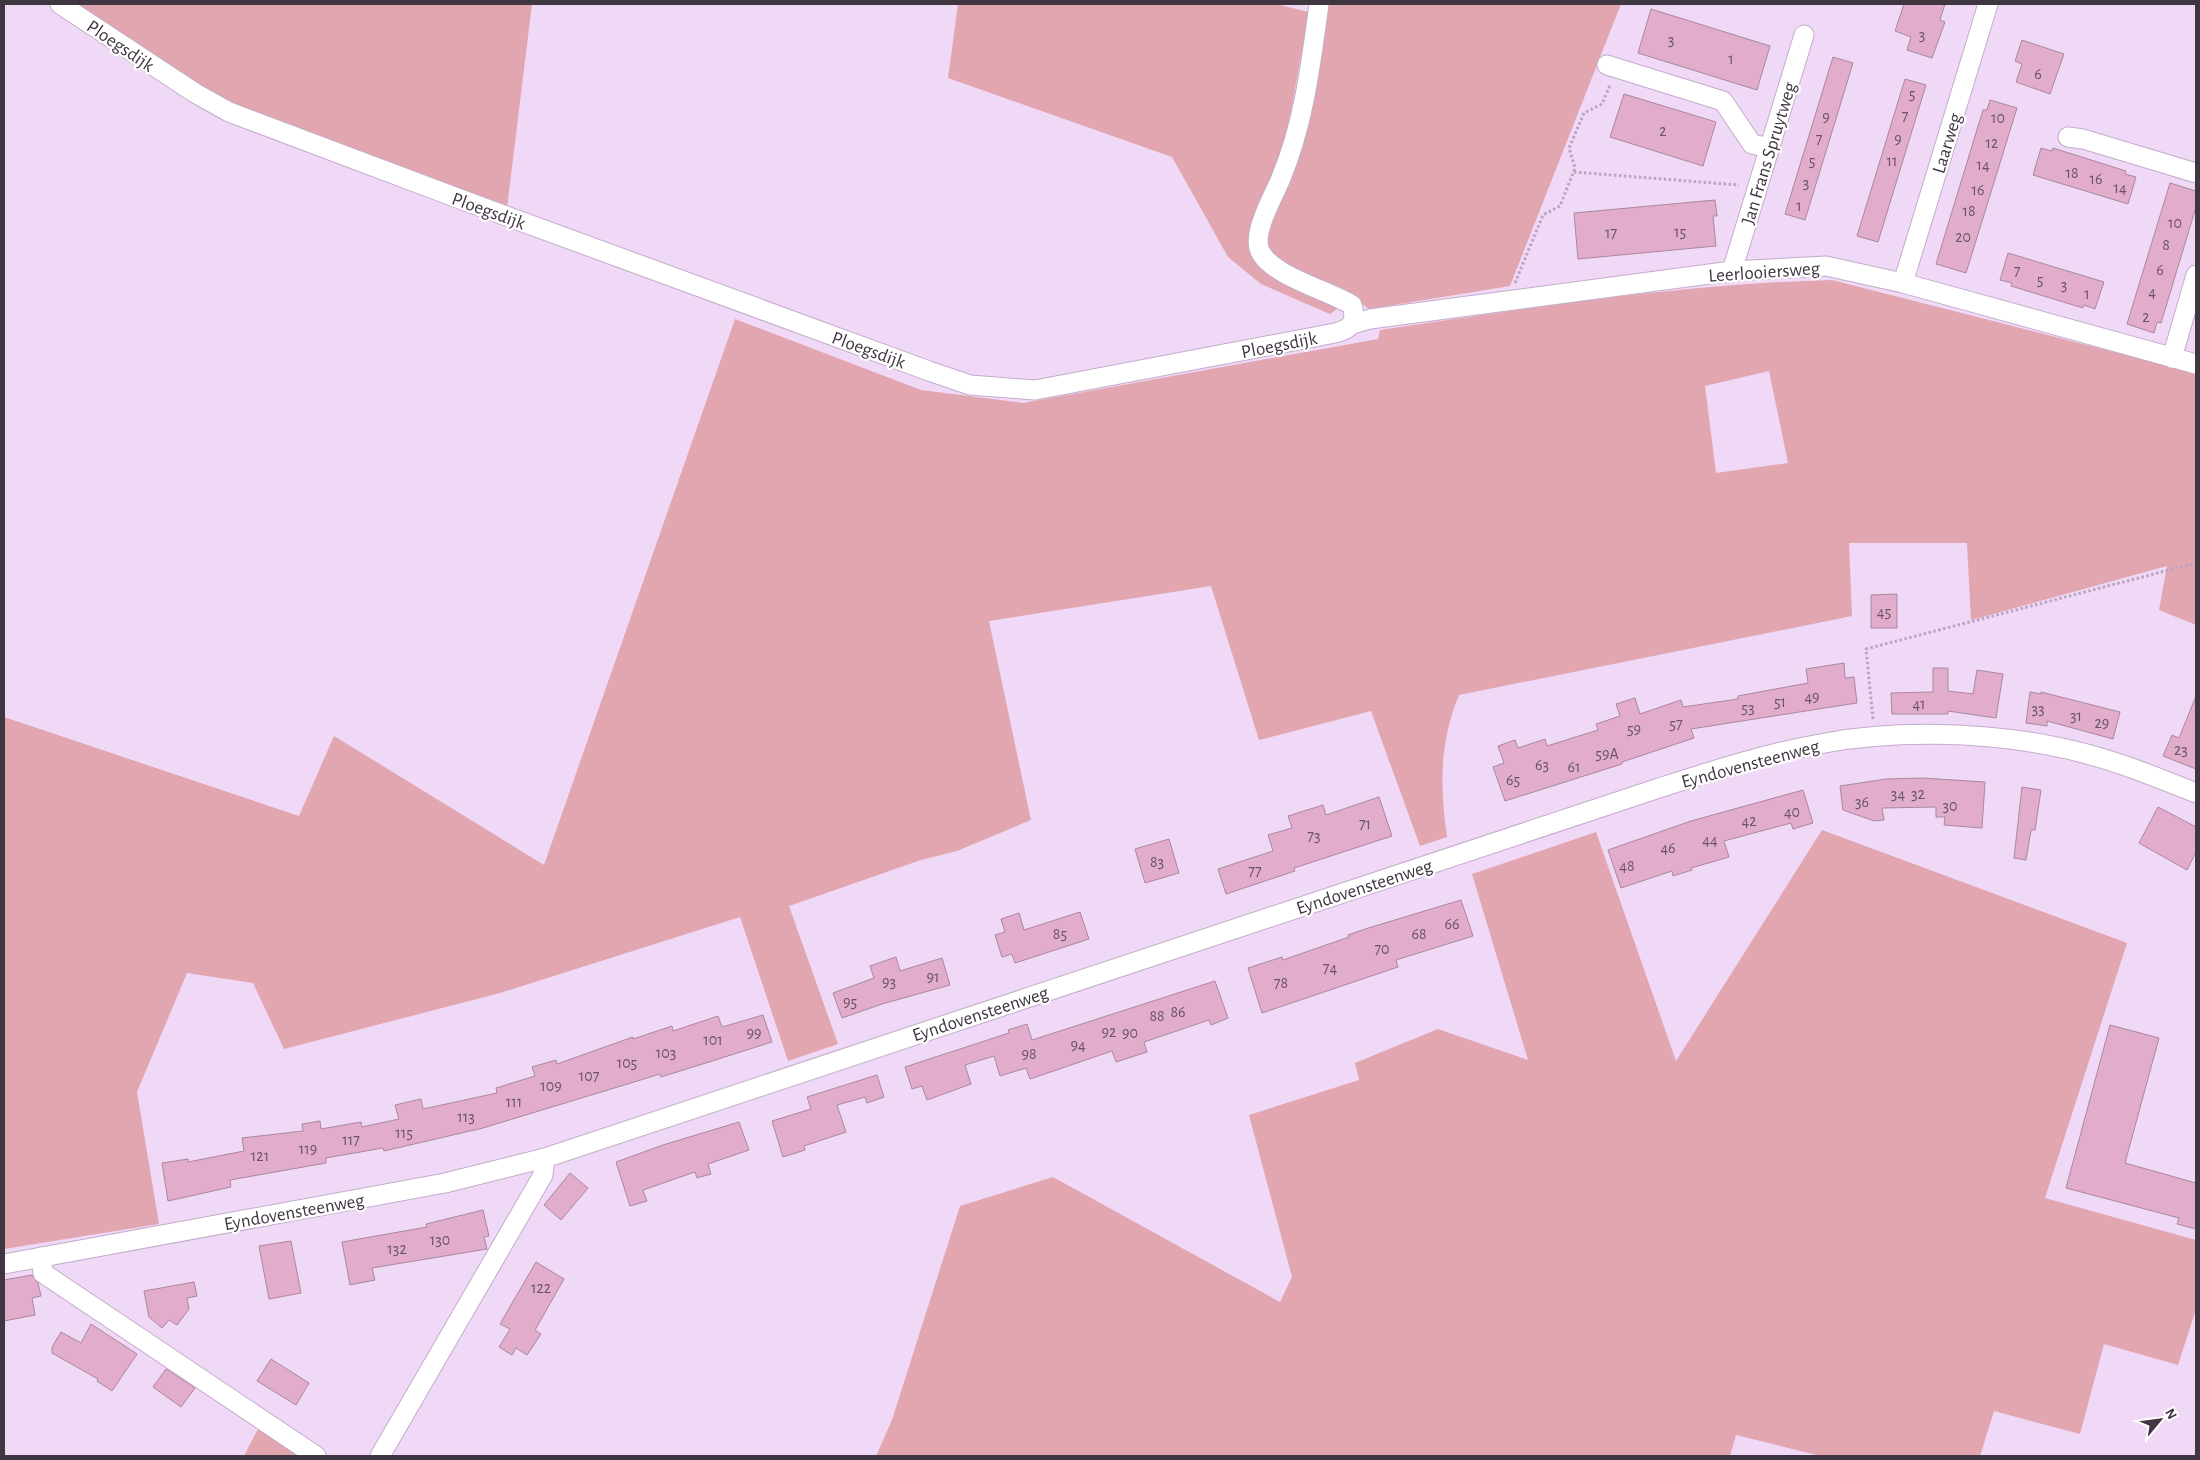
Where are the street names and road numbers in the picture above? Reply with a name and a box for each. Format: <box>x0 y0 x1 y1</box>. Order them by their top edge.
street label: Ploegsdijk <box>83 17 158 76</box>
street label: Jan Frans Spruytweg <box>1739 79 1800 227</box>
street label: Laarweg <box>1929 110 1966 176</box>
street label: Ploegsdijk <box>449 189 528 234</box>
street label: Leerlooiersweg <box>1708 259 1821 286</box>
street label: Ploegsdijk <box>829 328 908 373</box>
street label: Ploegsdijk <box>1240 329 1319 362</box>
street label: Eyndovensteenweg <box>1679 737 1822 792</box>
street label: Eyndovensteenweg <box>1294 856 1436 918</box>
street label: Eyndovensteenweg <box>910 983 1052 1045</box>
street label: Eyndovensteenweg <box>223 1191 367 1234</box>

